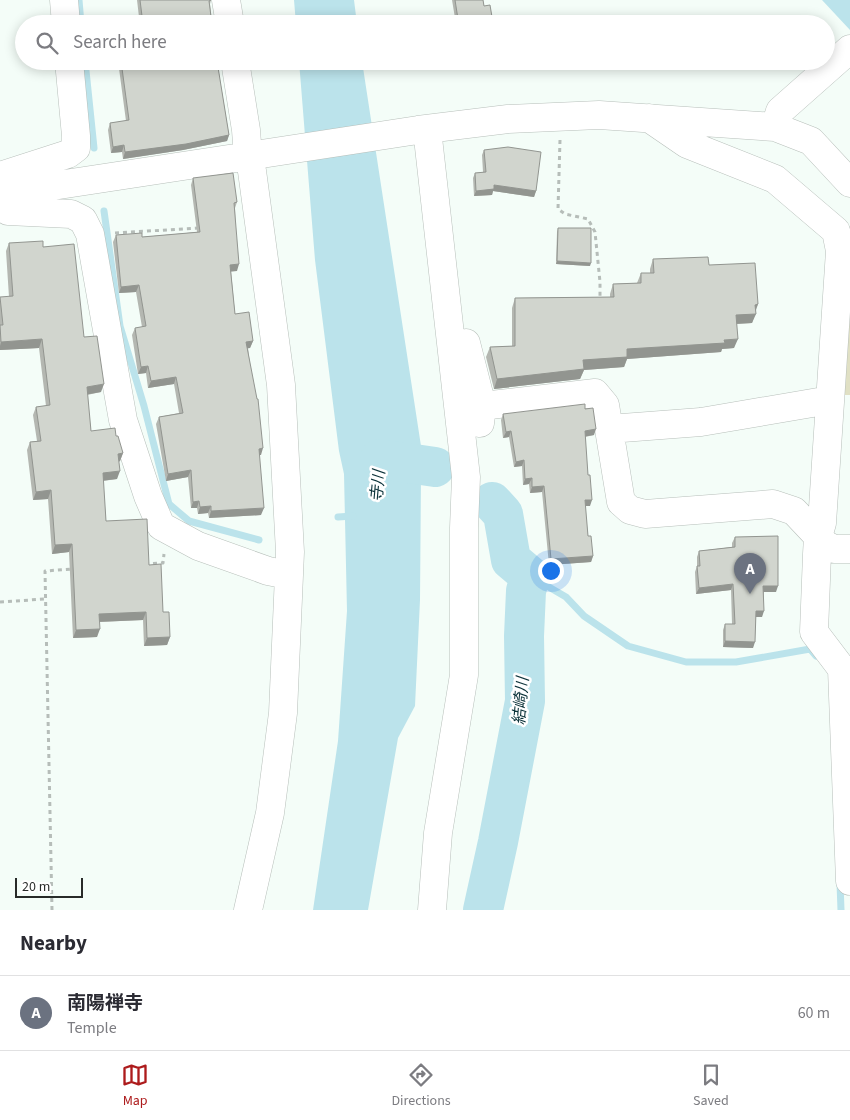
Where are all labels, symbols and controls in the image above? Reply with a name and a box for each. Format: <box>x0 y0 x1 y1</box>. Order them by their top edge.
search box <box>15 15 835 70</box>
icon: search <box>33 29 61 57</box>
text: Search here <box>73 29 167 56</box>
water label: 寺川 <box>366 467 391 503</box>
pin: A <box>734 553 766 594</box>
your location <box>538 558 564 584</box>
water label: 結崎川 <box>508 674 534 726</box>
scale bar <box>15 875 82 898</box>
text: 20 m <box>22 877 50 897</box>
text: Nearby <box>20 928 87 958</box>
text: 南陽禅寺 <box>67 990 143 1017</box>
text: A <box>31 1002 41 1024</box>
text: 60 m <box>798 1002 830 1024</box>
text: Temple <box>67 1017 117 1039</box>
tab: Map <box>121 1061 149 1111</box>
tab: Directions <box>391 1061 451 1111</box>
tab: Saved <box>693 1061 729 1111</box>

